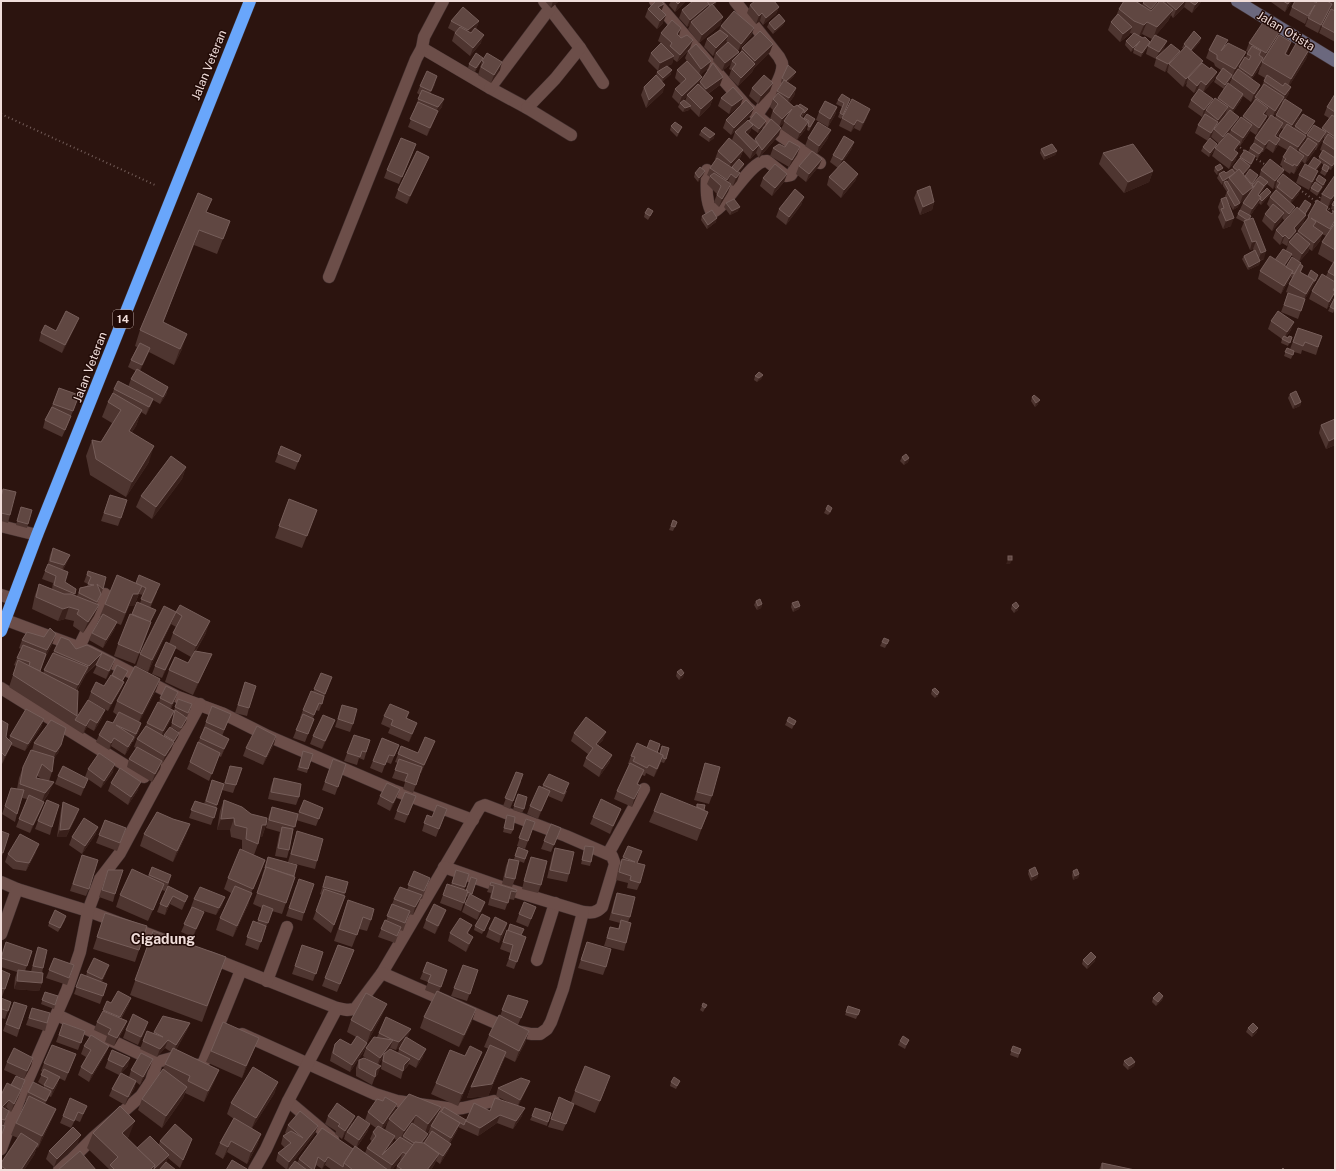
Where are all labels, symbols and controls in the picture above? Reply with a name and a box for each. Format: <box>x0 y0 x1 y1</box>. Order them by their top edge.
street label: Jalan Otista <box>1255 8 1317 54</box>
street label: Jalan Veteran <box>189 28 229 102</box>
road number: 14 <box>113 310 133 328</box>
street label: Jalan Veteran <box>70 330 110 404</box>
district label: Cigadung <box>131 931 195 947</box>

